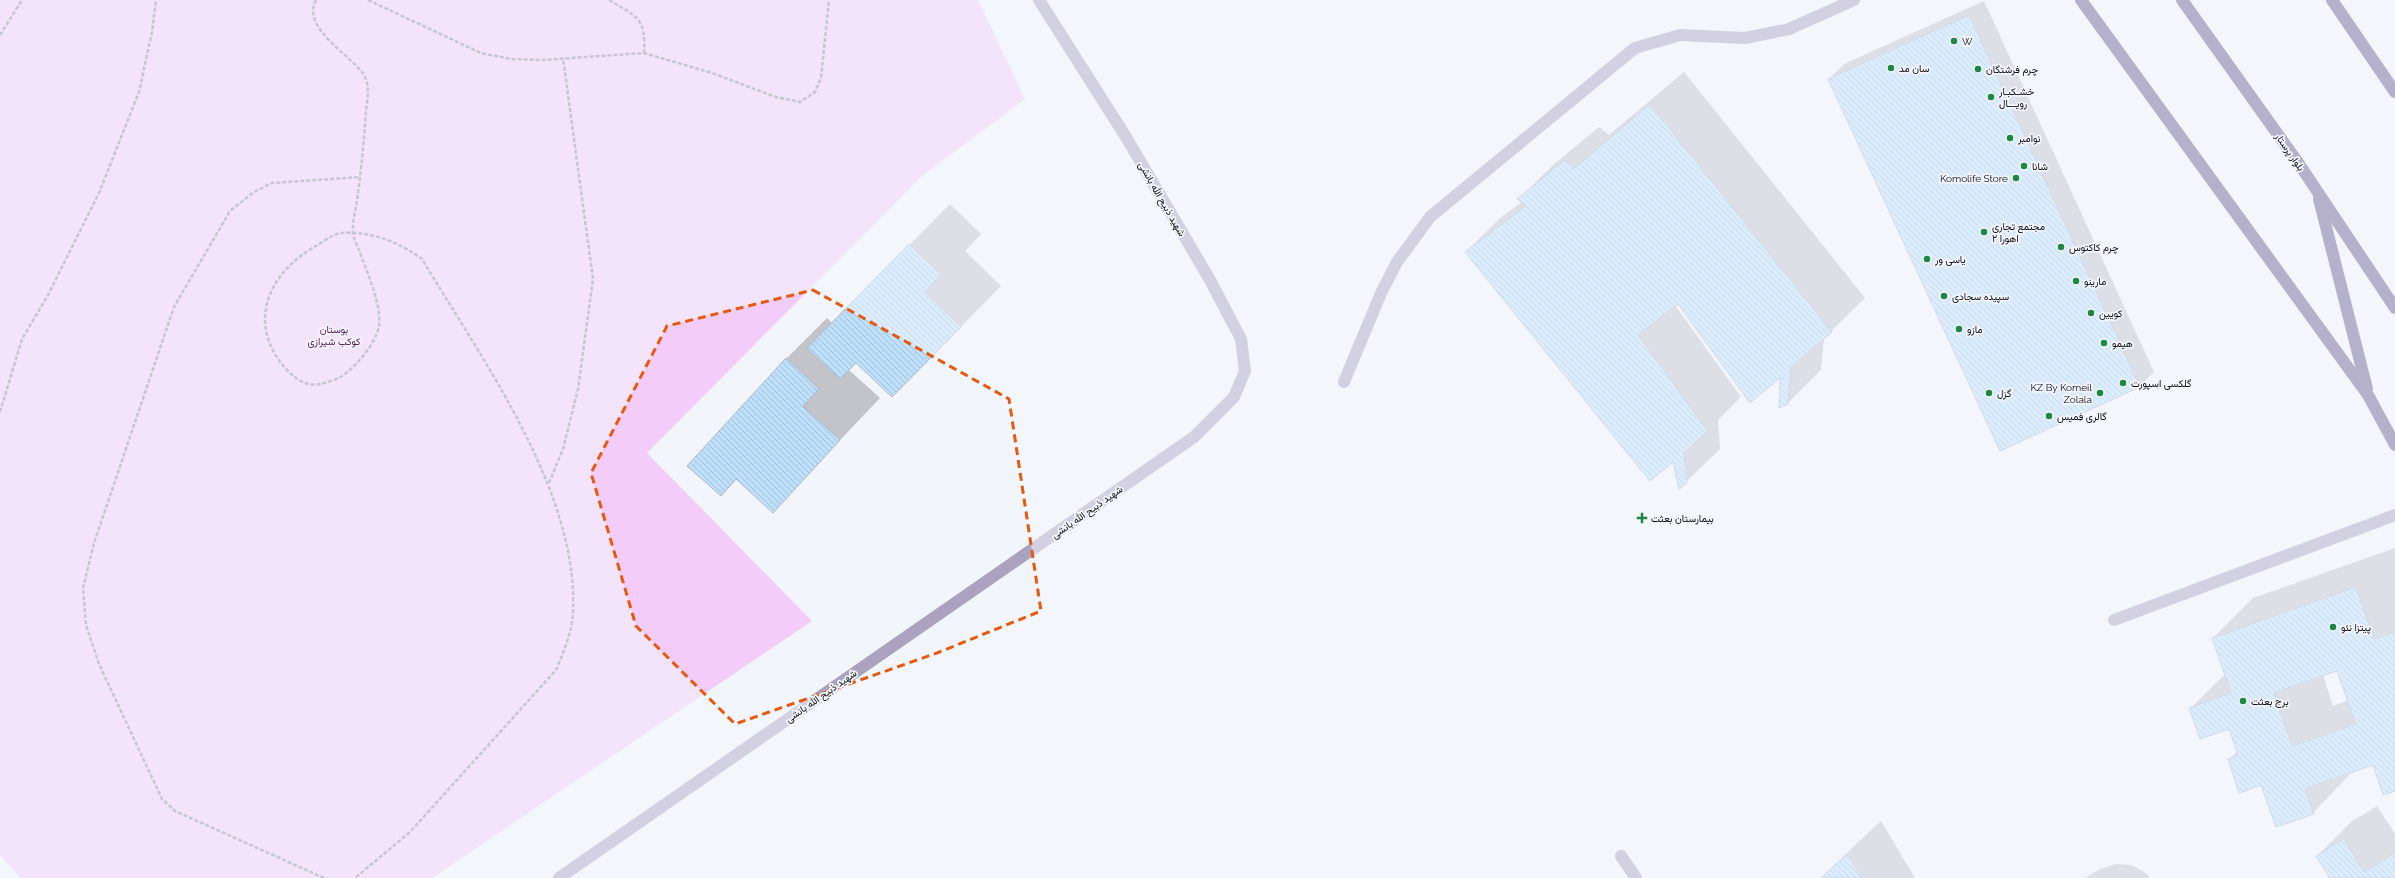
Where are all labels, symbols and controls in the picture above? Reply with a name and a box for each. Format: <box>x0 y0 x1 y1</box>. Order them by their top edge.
marker: W <box>1949 36 1959 46</box>
place label: W <box>1962 36 1973 47</box>
marker: سان مد <box>1886 63 1896 73</box>
place label: سان مد <box>1899 63 1930 74</box>
marker: چرم فرشتگان <box>1973 64 1983 74</box>
place label: چرم فرشتگان <box>1986 64 2038 77</box>
place label: خشـکبـار رویـــال <box>1998 86 2035 110</box>
marker: خشـکبـار رویـــال <box>1986 92 1996 102</box>
street label: بلوار پرستار <box>2271 130 2307 174</box>
marker: نوامبر <box>2005 133 2015 143</box>
place label: نوامبر <box>2017 133 2040 145</box>
street label: شهید ذبیح الله بانشی <box>1135 160 1188 239</box>
marker: شانا <box>2019 161 2029 171</box>
place label: شانا <box>2032 161 2048 172</box>
place label: Komolife Store <box>1940 173 2008 184</box>
marker: Komolife Store <box>2011 173 2021 183</box>
place label: مجتمع تجاری اهورا ۲ <box>1992 221 2045 245</box>
marker: مجتمع تجاری اهورا ۲ <box>1979 227 1989 237</box>
marker: چرم کاکتوس <box>2056 242 2066 252</box>
place label: چرم کاکتوس <box>2069 242 2119 255</box>
marker: یاسی ور <box>1922 254 1932 264</box>
place label: یاسی ور <box>1934 254 1966 266</box>
marker: مارینو <box>2071 276 2081 286</box>
place label: مارینو <box>2084 276 2106 288</box>
marker: سپیده سجادی <box>1939 291 1949 301</box>
place label: سپیده سجادی <box>1952 291 2009 304</box>
marker: کویین <box>2086 308 2096 318</box>
place label: کویین <box>2099 308 2123 320</box>
park label: بوستان کوکب شیرازی <box>308 324 361 348</box>
marker: مازو <box>1954 324 1964 334</box>
place label: مازو <box>1967 324 1983 336</box>
marker: هیمو <box>2099 338 2109 348</box>
place label: هیمو <box>2112 338 2133 350</box>
marker: گلکسی اسپورت <box>2118 378 2128 388</box>
place label: گلکسی اسپورت <box>2131 378 2192 391</box>
place label: KZ By Komeil Zolala <box>2030 382 2092 405</box>
marker: گزل <box>1984 388 1994 398</box>
place label: گزل <box>1997 388 2012 400</box>
marker: KZ By Komeil Zolala <box>2095 388 2105 398</box>
marker: گالری فِميس <box>2044 411 2054 421</box>
place label: گالری فِميس <box>2057 411 2107 423</box>
street label: شهید ذبیح الله بانشی <box>1049 483 1125 541</box>
marker: بیمارستان بعثت <box>1636 512 1648 524</box>
place label: بیمارستان بعثت <box>1651 513 1714 525</box>
marker: پیتزا نئو <box>2328 622 2338 632</box>
place label: پیتزا نئو <box>2341 622 2371 635</box>
street label: شهید ذبیح الله بانشی <box>783 667 859 725</box>
marker: برج بعثت <box>2238 696 2248 706</box>
place label: برج بعثت <box>2251 696 2289 708</box>

